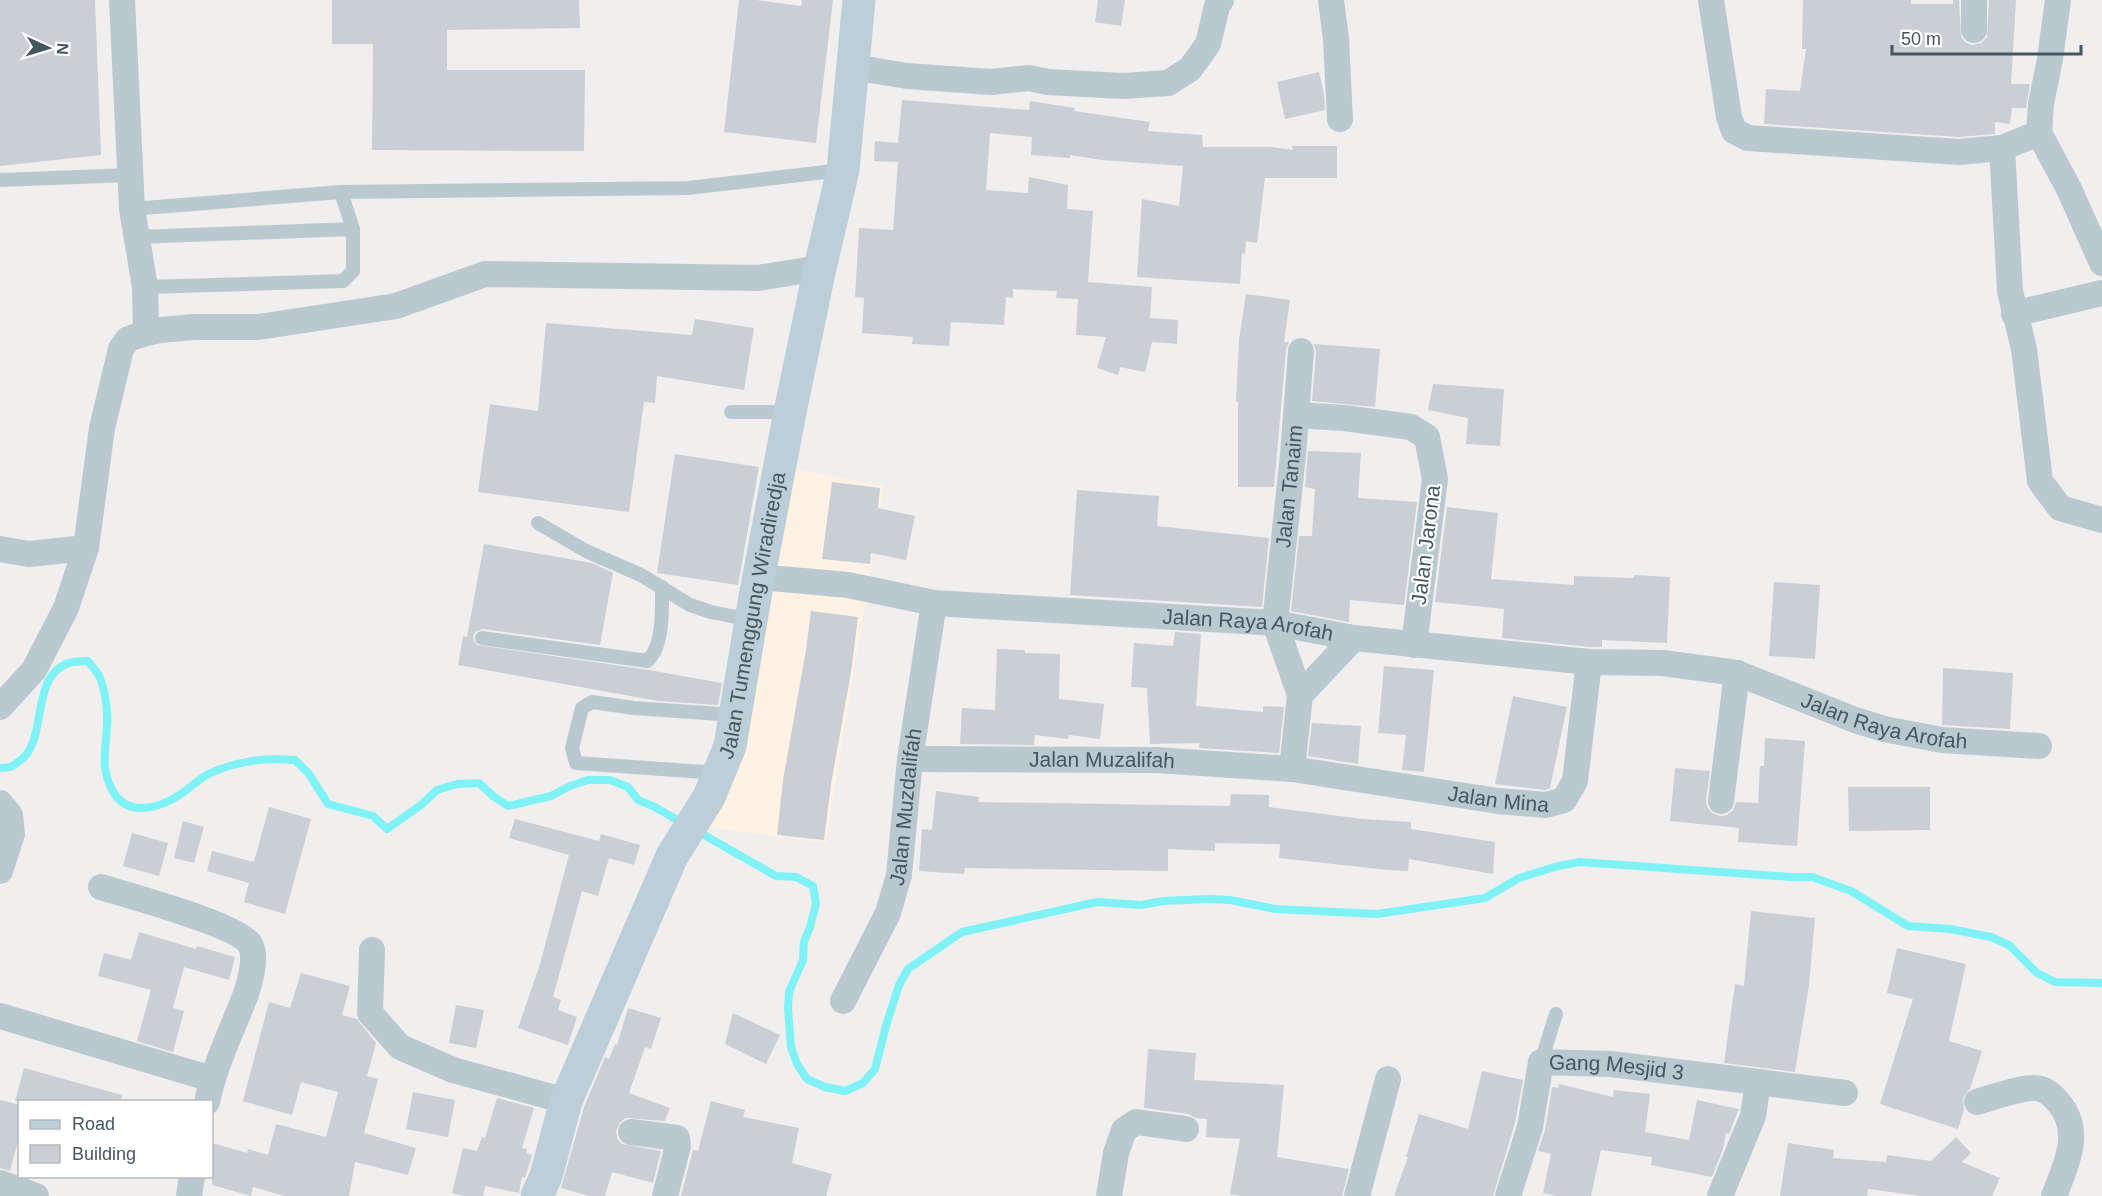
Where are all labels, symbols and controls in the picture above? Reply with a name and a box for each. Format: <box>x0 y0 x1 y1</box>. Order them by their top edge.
north arrow <box>18 18 78 78</box>
scale bar <box>1892 18 2081 56</box>
text: 50 m <box>1901 29 1941 49</box>
text: N <box>54 43 71 55</box>
street label: Jalan Tanaim <box>1271 424 1306 549</box>
street label: Jalan Tumenggung Wiradiredja <box>714 470 789 762</box>
street label: Jalan Jarona <box>1407 484 1444 606</box>
street label: Jalan Raya Arofah <box>1162 604 1335 645</box>
street label: Jalan Raya Arofah <box>1798 688 1968 753</box>
street label: Jalan Muzdalifah <box>885 727 926 888</box>
street label: Jalan Muzalifah <box>1029 747 1176 772</box>
street label: Jalan Mina <box>1446 781 1550 816</box>
street label: Gang Mesjid 3 <box>1549 1050 1685 1084</box>
legend <box>18 1100 213 1178</box>
text: Road <box>72 1114 115 1134</box>
text: Building <box>72 1144 136 1164</box>

